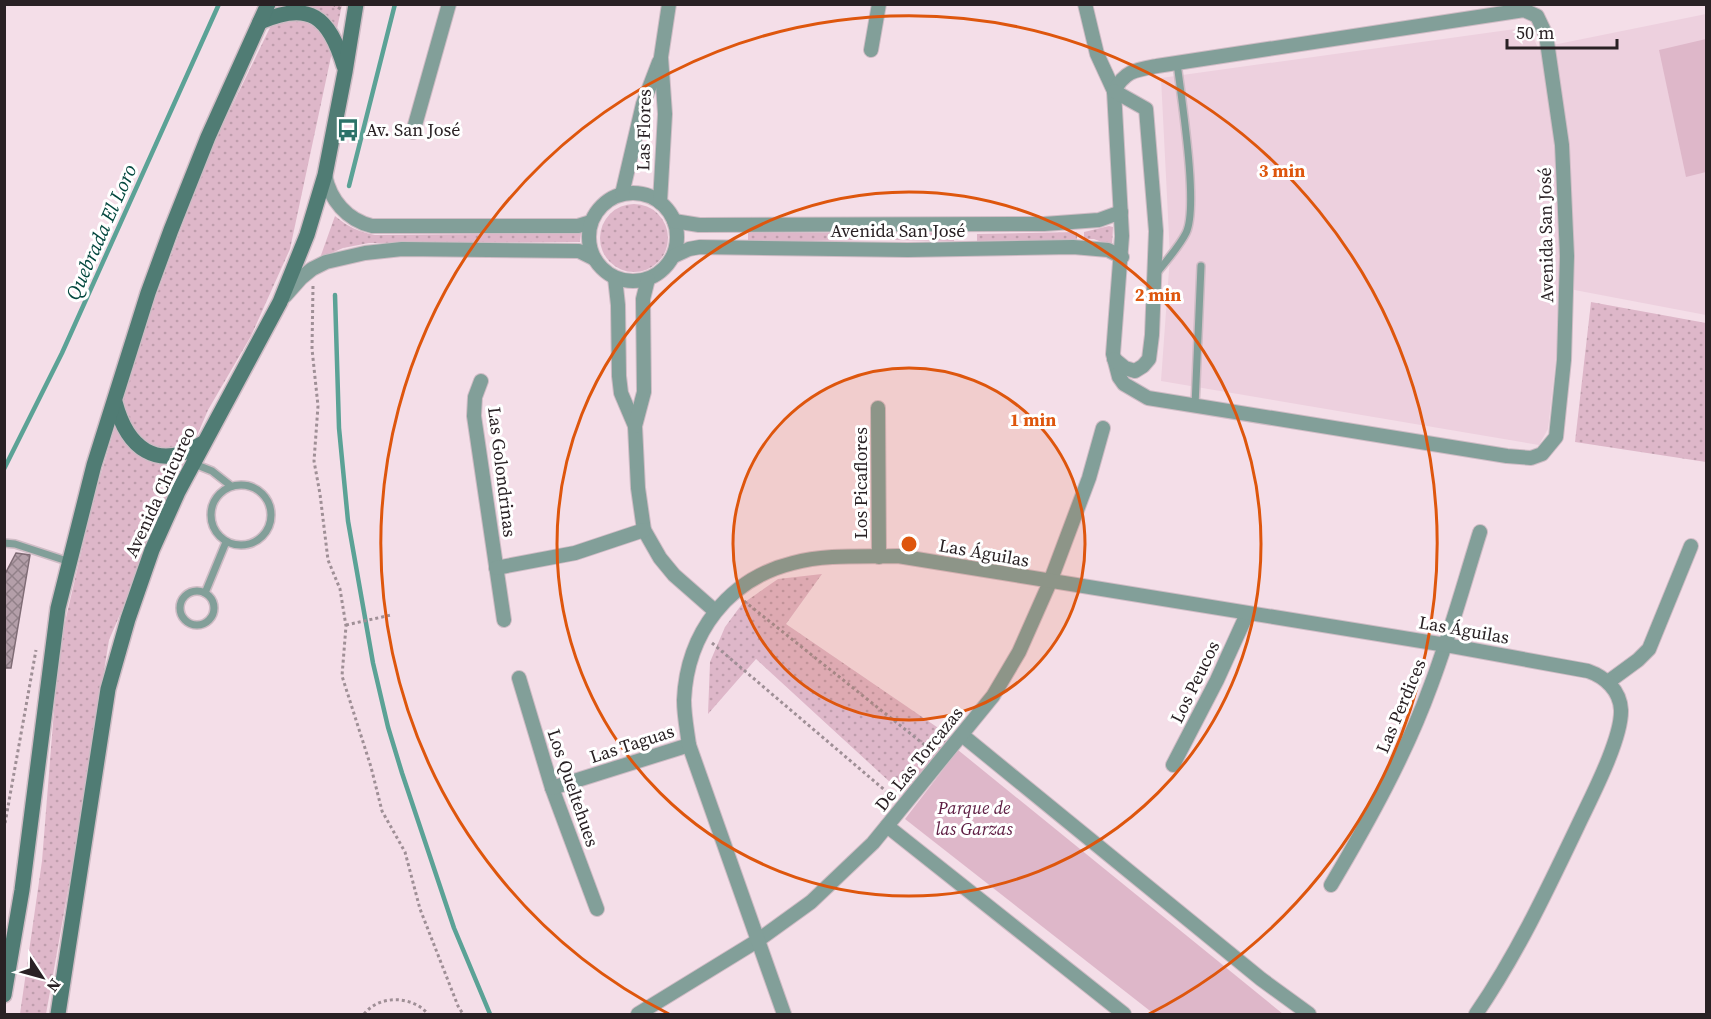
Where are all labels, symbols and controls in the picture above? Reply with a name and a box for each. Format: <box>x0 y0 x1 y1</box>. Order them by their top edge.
scale bar <box>1507 12 1616 50</box>
text: 50 m <box>1516 20 1554 45</box>
street label: Las Flores <box>630 89 657 171</box>
bus stop icon: Av. San José <box>335 117 361 143</box>
place label: Av. San José <box>366 117 461 142</box>
text: 3 min <box>1259 158 1305 183</box>
water label: Quebrada El Loro <box>59 160 144 304</box>
street label: Avenida San José <box>1532 167 1559 303</box>
street label: Avenida San José <box>830 218 966 243</box>
text: 2 min <box>1135 282 1181 307</box>
street label: Las Golondrinas <box>482 405 523 539</box>
text: 1 min <box>1010 407 1056 432</box>
street label: Avenida Chicureo <box>118 422 201 561</box>
street label: Los Picaflores <box>848 427 873 539</box>
street label: Las Águilas <box>937 532 1031 573</box>
centre of rings <box>899 534 919 554</box>
street label: Las Águilas <box>1417 609 1511 650</box>
street label: Los Peucos <box>1164 636 1225 727</box>
street label: Las Perdices <box>1369 655 1432 757</box>
street label: De Las Torcazas <box>869 701 969 816</box>
street label: Las Taguas <box>586 718 677 769</box>
street label: Los Queltehues <box>542 726 605 850</box>
park label: Parque de las Garzas <box>935 795 1013 841</box>
north arrow <box>12 947 72 1007</box>
text: N <box>42 975 66 997</box>

